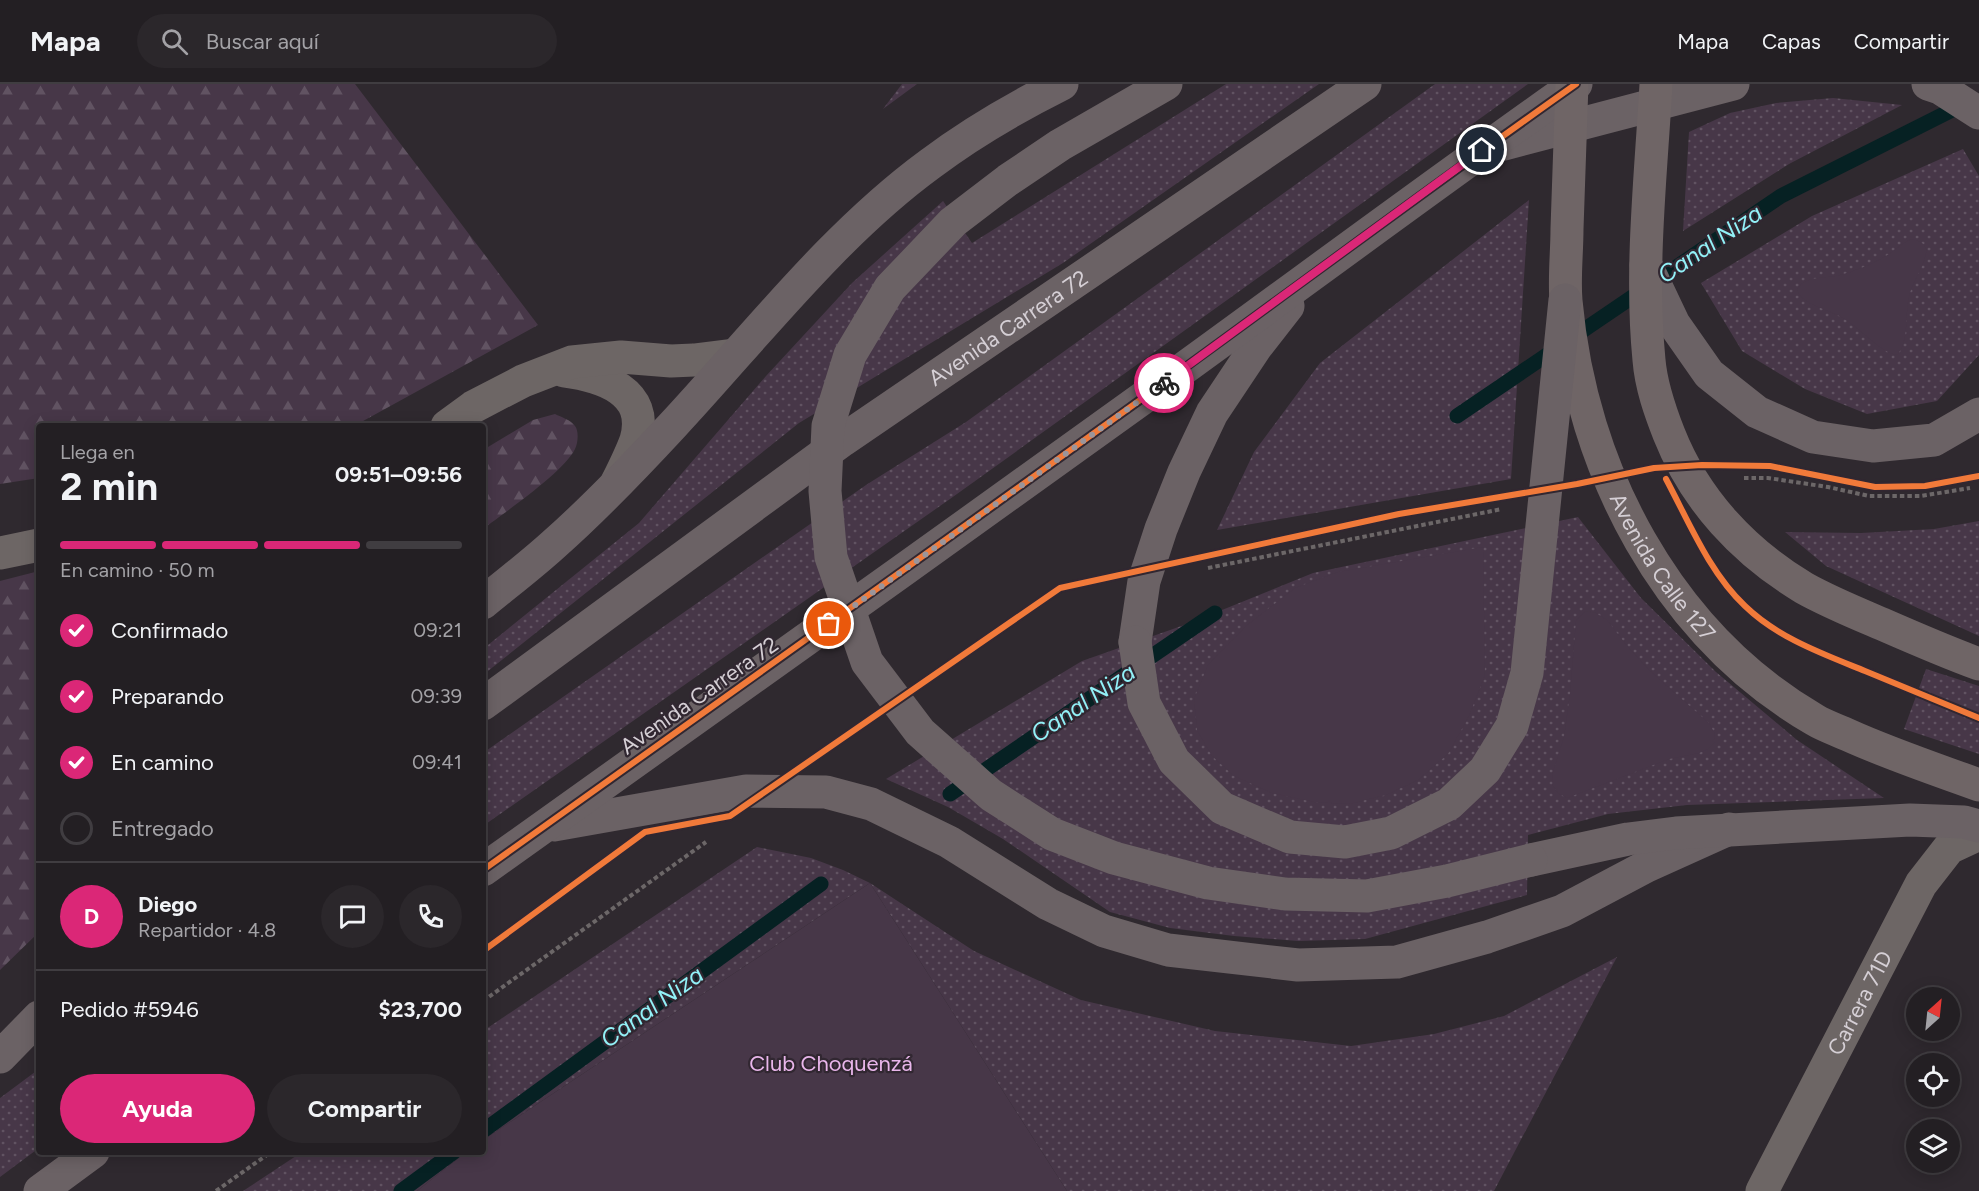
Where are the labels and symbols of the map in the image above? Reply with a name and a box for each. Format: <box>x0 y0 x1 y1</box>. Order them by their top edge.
pin <box>1456 124 1507 175</box>
water label: Canal Niza <box>1652 198 1768 289</box>
street label: Avenida Carrera 72 <box>923 264 1093 392</box>
courier <box>1134 353 1194 413</box>
street label: Avenida Calle 127 <box>1604 489 1721 647</box>
pin <box>803 598 854 649</box>
street label: Avenida Carrera 72 <box>615 631 784 760</box>
water label: Canal Niza <box>1025 657 1141 748</box>
street label: Carrera 71D <box>1822 946 1898 1060</box>
water label: Canal Niza <box>595 960 709 1054</box>
north arrow <box>1906 987 1960 1041</box>
park label: Club Choquenzá <box>749 1050 913 1077</box>

